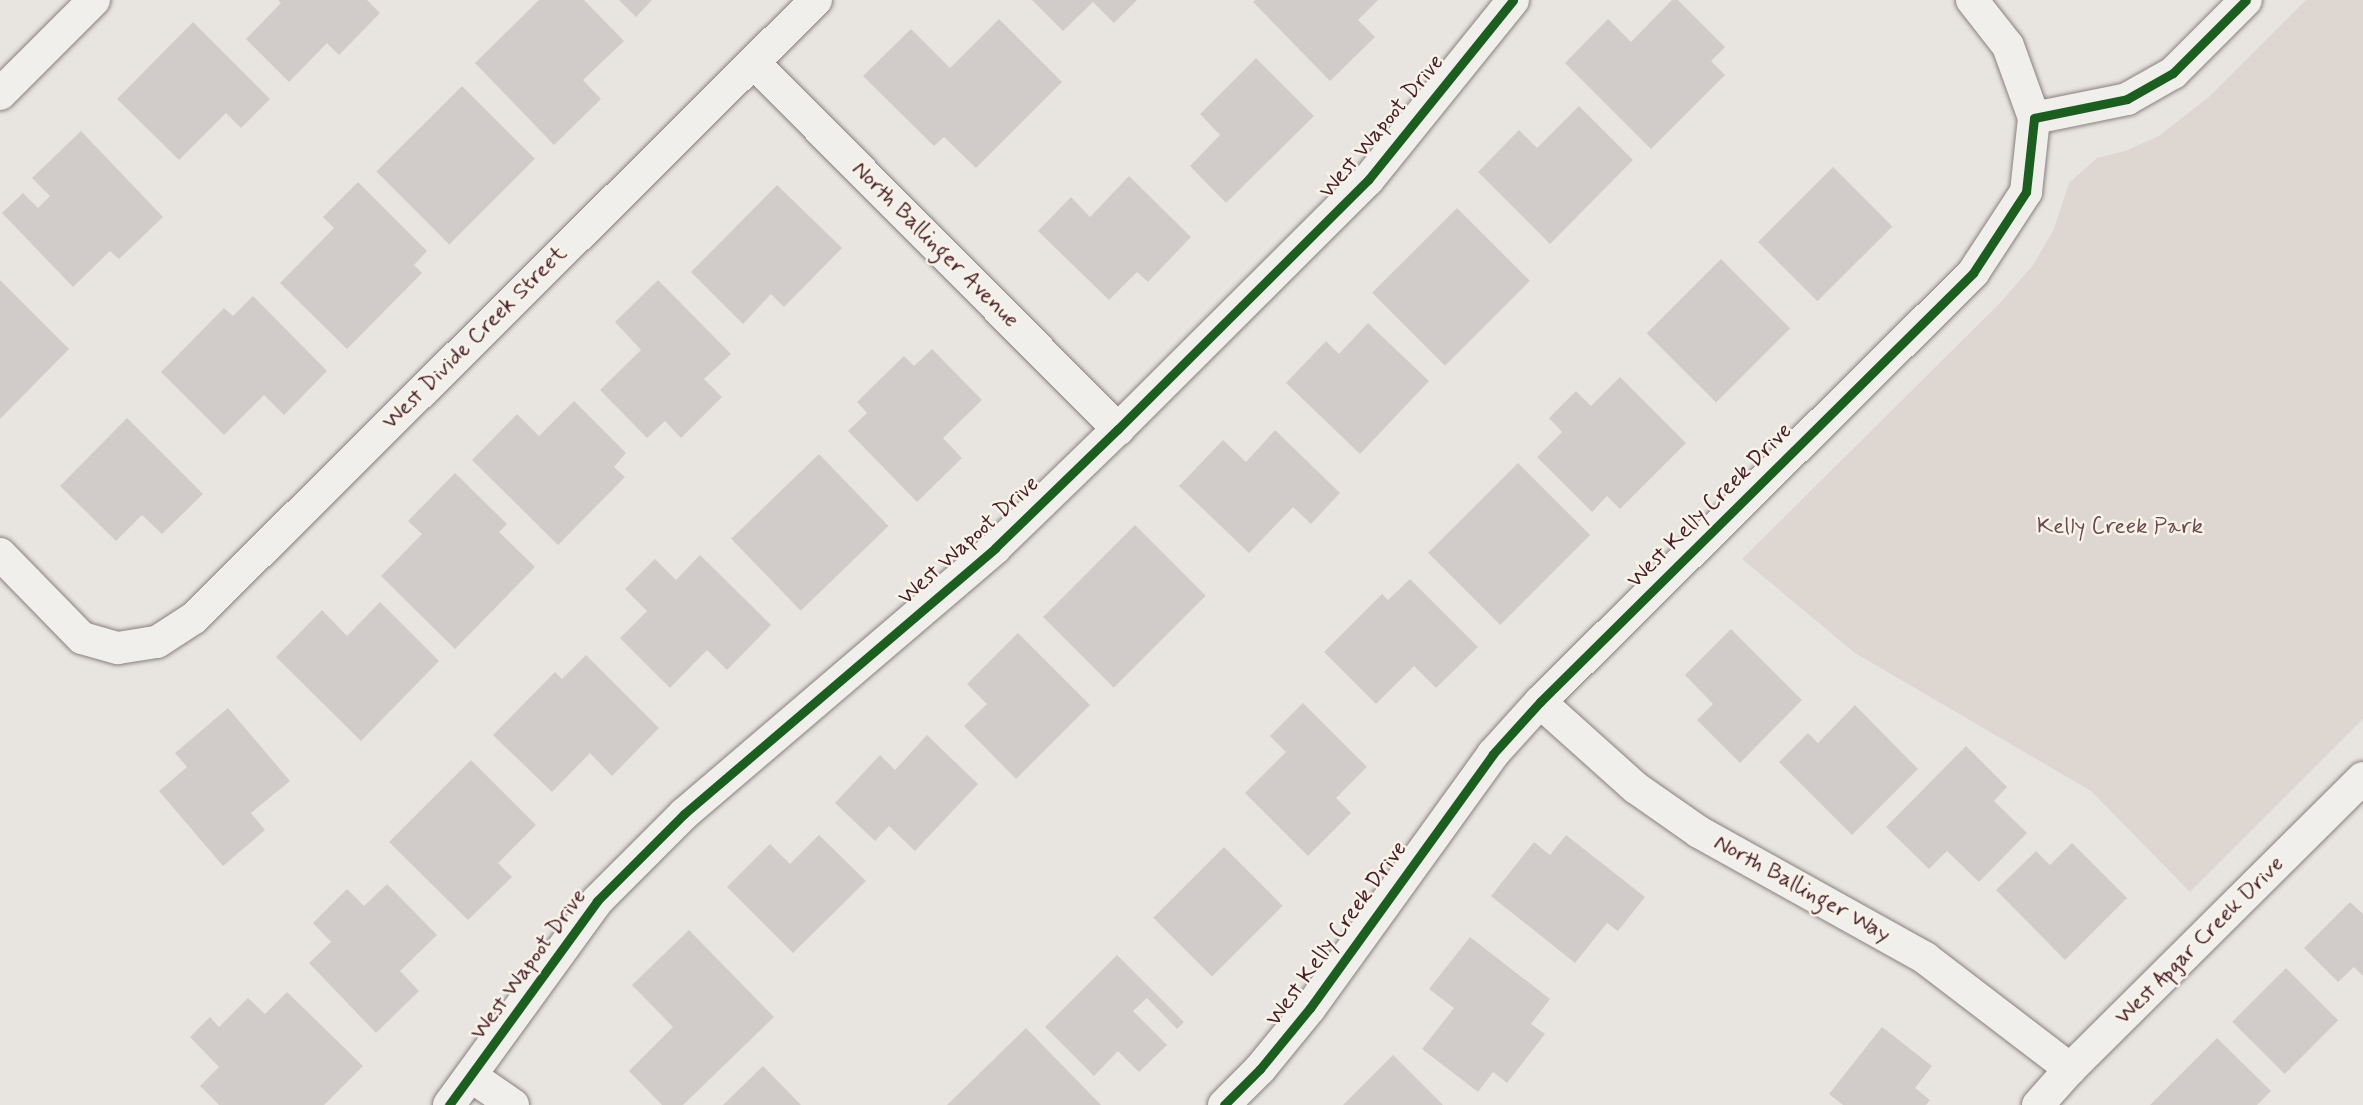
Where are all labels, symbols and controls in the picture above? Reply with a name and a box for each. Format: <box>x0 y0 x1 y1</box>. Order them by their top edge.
street label: West Wapoot Drive <box>1314 49 1450 205</box>
street label: North Ballinger Avenue <box>845 155 1025 335</box>
street label: West Divide Creek Street <box>377 240 573 436</box>
street label: West Kelly Creek Drive <box>1622 418 1798 594</box>
street label: West Wapoot Drive <box>893 471 1045 611</box>
park label: Kelly Creek Park <box>2038 513 2202 541</box>
street label: North Ballinger Way <box>1708 828 1896 950</box>
street label: West Kelly Creek Drive <box>1260 836 1414 1032</box>
street label: West Apgar Creek Drive <box>2111 852 2289 1030</box>
street label: West Wapoot Drive <box>465 884 593 1046</box>

